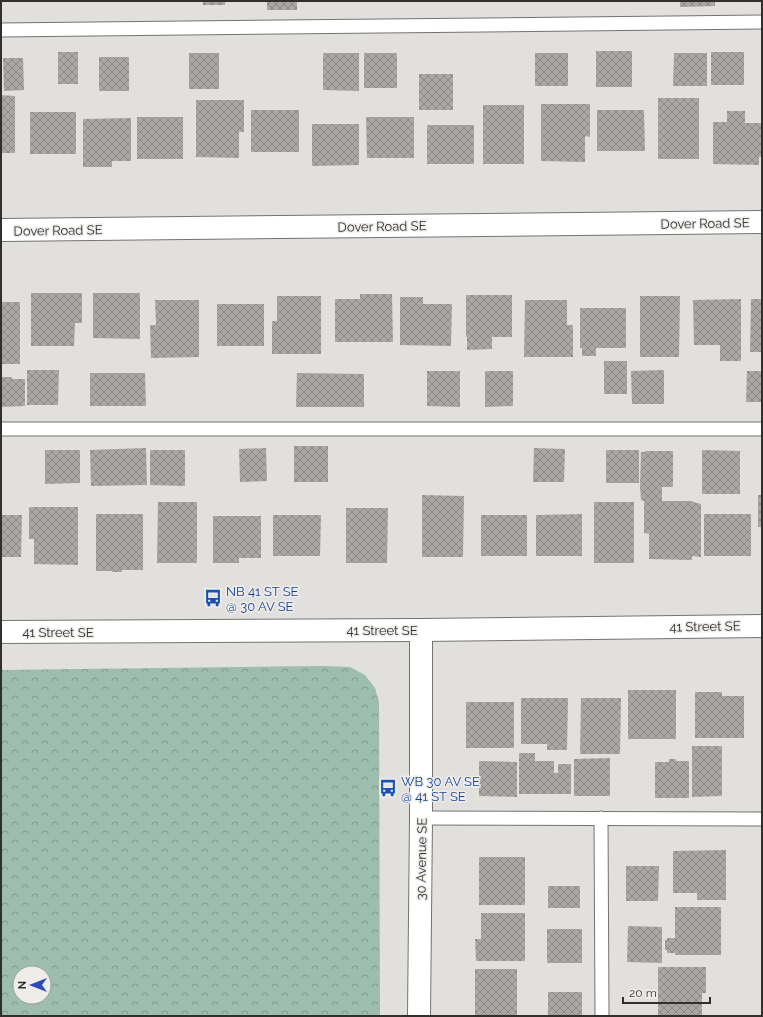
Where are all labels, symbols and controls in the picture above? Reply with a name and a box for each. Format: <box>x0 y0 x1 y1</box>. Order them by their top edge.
street label: Dover Road SE <box>660 215 750 232</box>
street label: Dover Road SE <box>337 218 427 235</box>
street label: Dover Road SE <box>13 222 103 239</box>
place label: NB 41 ST SE @ 30 AV SE <box>226 584 299 614</box>
bus stop icon: NB 41 ST SE @ 30 AV SE <box>203 588 223 608</box>
street label: 41 Street SE <box>669 618 741 635</box>
street label: 41 Street SE <box>346 623 418 638</box>
street label: 41 Street SE <box>22 625 94 640</box>
place label: WB 30 AV SE @ 41 ST SE <box>401 774 480 804</box>
bus stop icon: WB 30 AV SE @ 41 ST SE <box>378 778 398 798</box>
street label: 30 Avenue SE <box>413 818 430 900</box>
north arrow <box>12 965 52 1005</box>
scale bar <box>623 979 710 1005</box>
text: N <box>16 981 29 989</box>
text: 20 m <box>629 986 657 1000</box>

